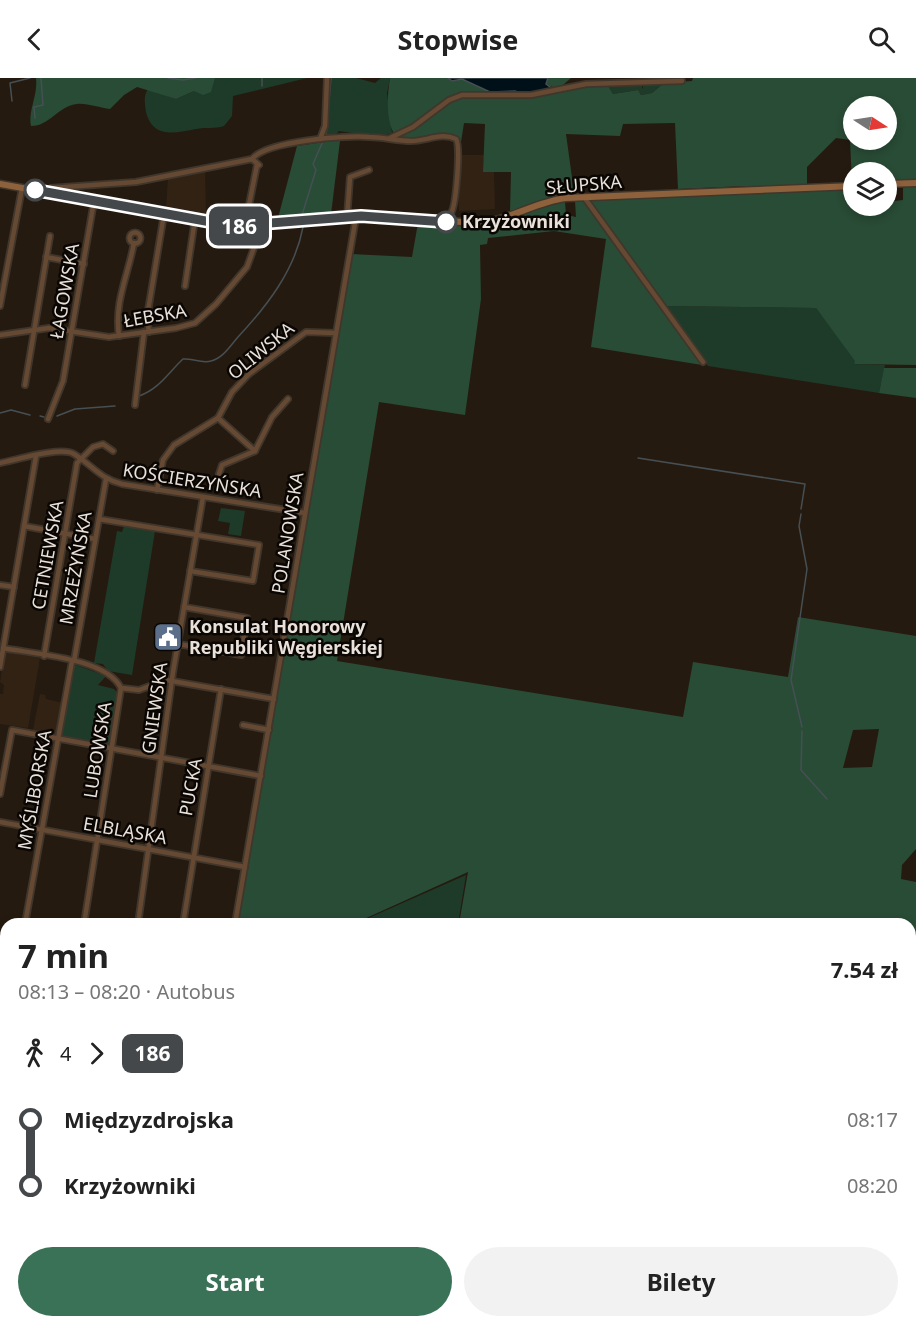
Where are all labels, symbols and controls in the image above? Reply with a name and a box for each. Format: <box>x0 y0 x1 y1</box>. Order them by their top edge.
text: Stopwise <box>398 21 518 58</box>
icon: back <box>18 23 51 56</box>
icon: search <box>865 23 898 56</box>
north arrow <box>843 96 897 150</box>
map controls <box>843 96 897 216</box>
button: layers <box>843 162 897 216</box>
street label: SŁUPSKA <box>545 169 623 199</box>
unlabelled marker <box>24 179 46 201</box>
line badge: 186 <box>204 206 274 246</box>
place label: Krzyżowniki <box>462 209 570 233</box>
marker: Krzyżowniki <box>435 211 457 233</box>
text: 186 <box>221 212 257 240</box>
street label: ŁAGOWSKA <box>44 241 84 341</box>
street label: ŁEBSKA <box>121 298 189 332</box>
street label: OLIWSKA <box>222 316 299 384</box>
street label: KOŚCIERZYŃSKA <box>121 457 264 503</box>
street label: POLANOWSKA <box>266 470 309 595</box>
street label: CETNIEWSKA <box>26 498 69 611</box>
street label: MRZEŻYŃSKA <box>53 509 97 626</box>
place label: Konsulat Honorowy Republiki Węgierskiej <box>189 614 383 659</box>
public building icon: Konsulat Honorowy Republiki Węgierskiej <box>152 621 184 653</box>
street label: GNIEWSKA <box>136 660 172 755</box>
street label: LUBOWSKA <box>78 699 117 800</box>
street label: MYŚLIBORSKA <box>12 727 56 852</box>
street label: PUCKA <box>173 756 207 818</box>
street label: ELBLĄSKA <box>81 811 169 849</box>
text: 7 min <box>18 933 109 978</box>
text: 7.54 zł <box>831 954 898 984</box>
text: 08:13 – 08:20 · Autobus <box>18 978 235 1005</box>
icon: walk <box>18 1037 51 1070</box>
icon: forward <box>80 1037 113 1070</box>
text: 186 <box>134 1039 171 1067</box>
text: 4 <box>60 1040 71 1067</box>
text: Międzyzdrojska <box>64 1104 234 1134</box>
text: 08:17 <box>847 1106 898 1133</box>
text: Krzyżowniki <box>64 1170 196 1200</box>
text: 08:20 <box>847 1172 898 1199</box>
button: Start <box>18 1247 452 1316</box>
button: Bilety <box>464 1247 898 1316</box>

